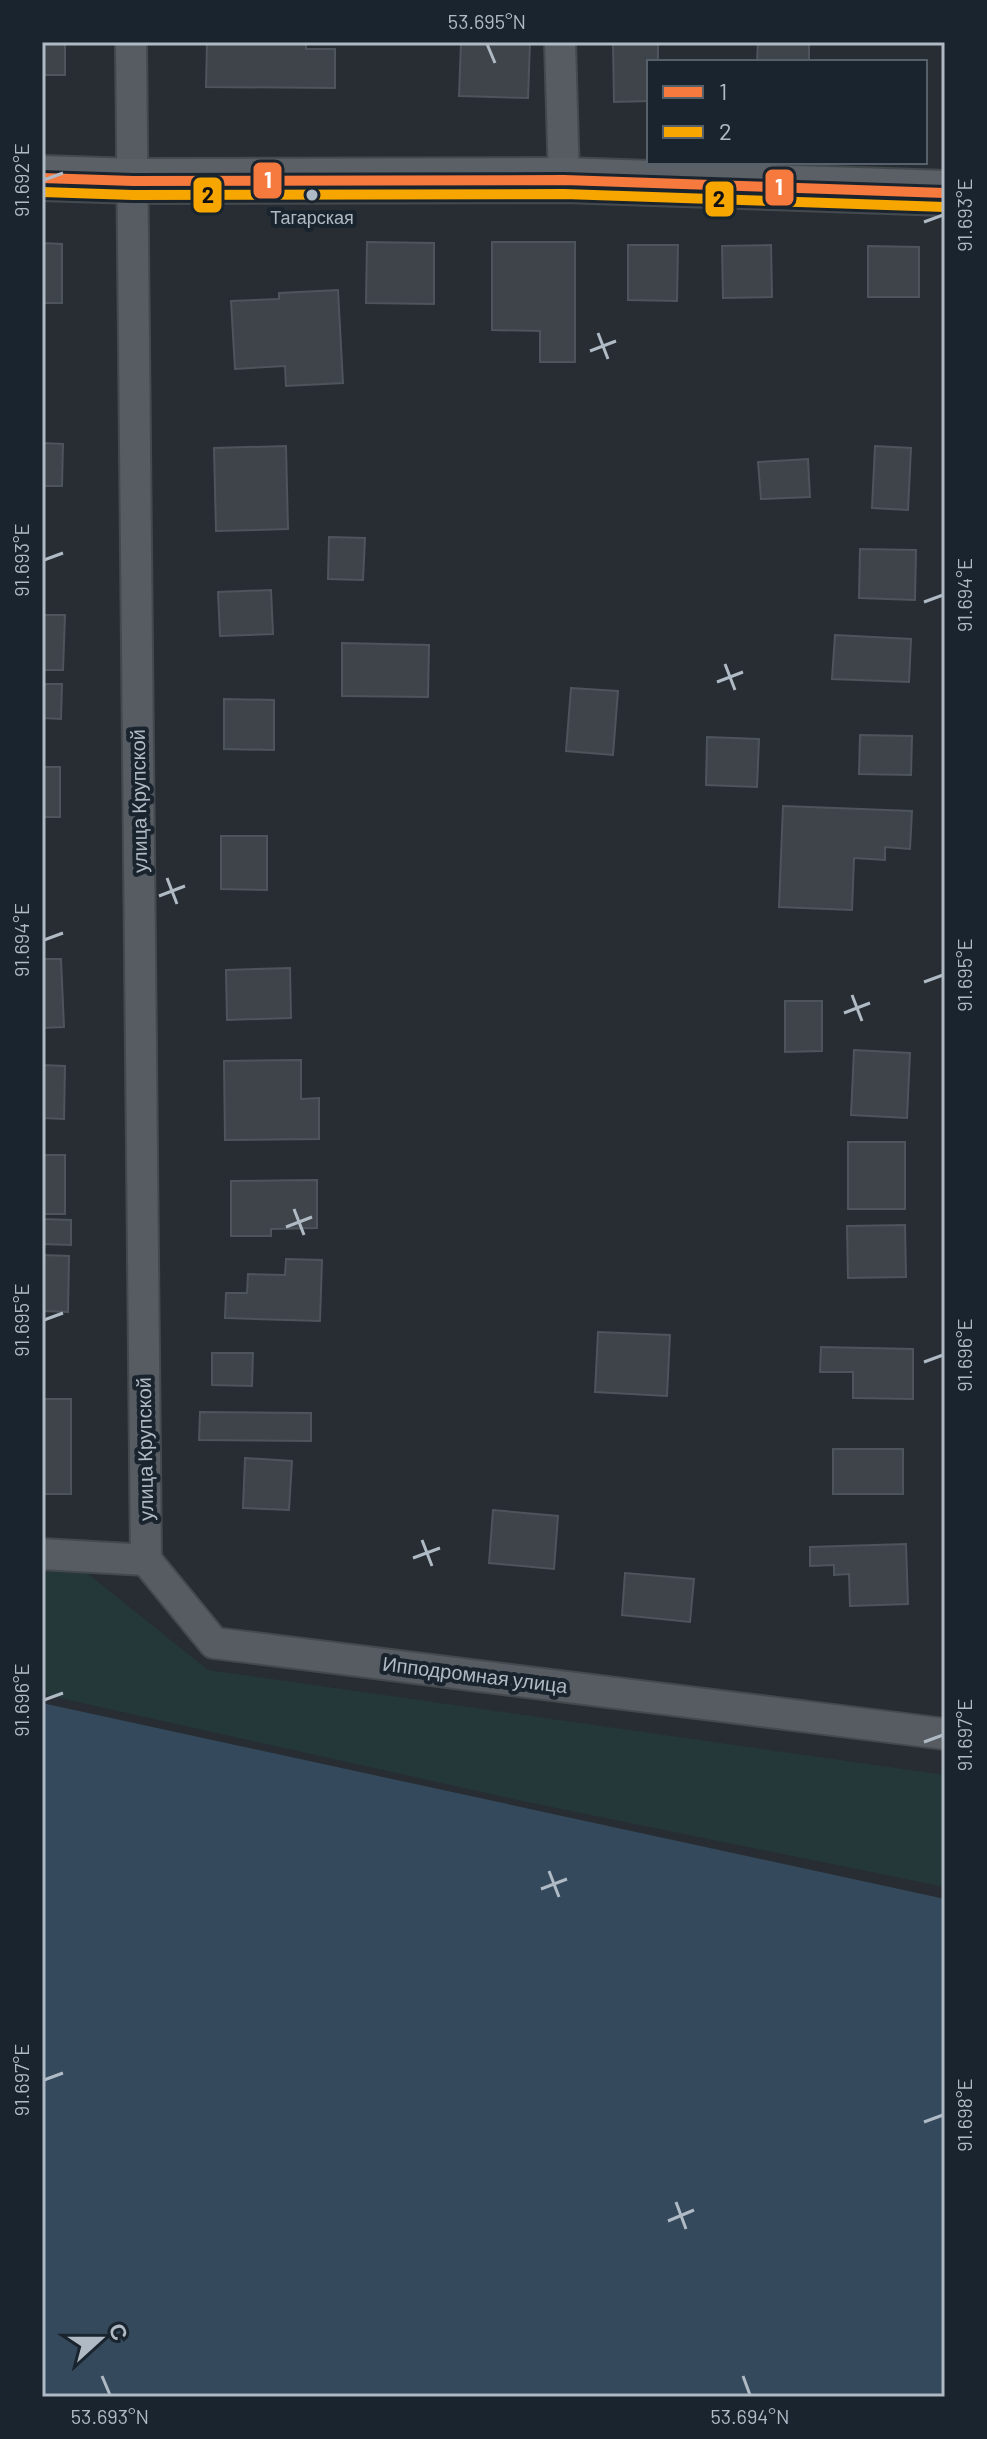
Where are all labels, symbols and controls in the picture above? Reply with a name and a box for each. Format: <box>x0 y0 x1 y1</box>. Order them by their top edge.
text: 53.695°N <box>448 9 526 33</box>
legend <box>647 60 927 164</box>
text: 1 <box>719 76 727 105</box>
text: 2 <box>719 116 732 145</box>
text: 91.692°E <box>9 143 33 217</box>
line badge: 1 <box>252 161 283 200</box>
text: 1 <box>264 166 272 192</box>
line badge: 1 <box>764 168 795 207</box>
text: 1 <box>775 173 783 199</box>
line badge: 2 <box>192 176 223 214</box>
text: 91.693°E <box>952 178 976 252</box>
line badge: 2 <box>704 180 735 218</box>
text: 2 <box>202 181 214 207</box>
text: 2 <box>713 185 725 211</box>
marker: Тагарская <box>304 187 320 203</box>
place label: Тагарская <box>270 206 354 228</box>
text: 91.693°E <box>9 523 33 597</box>
text: 91.694°E <box>952 558 976 632</box>
street label: улица Крупской <box>125 729 151 873</box>
text: 91.694°E <box>9 903 33 977</box>
text: 91.695°E <box>952 938 976 1012</box>
text: 91.695°E <box>9 1283 33 1357</box>
text: 91.696°E <box>952 1318 976 1392</box>
street label: улица Крупской <box>131 1377 157 1521</box>
street label: Ипподромная улица <box>381 1651 570 1697</box>
text: 91.696°E <box>9 1663 33 1737</box>
text: 91.697°E <box>952 1699 976 1771</box>
text: 91.697°E <box>9 2044 33 2116</box>
text: 91.698°E <box>952 2078 976 2152</box>
north arrow <box>60 2299 140 2379</box>
text: С <box>105 2319 135 2344</box>
text: 53.693°N <box>71 2404 149 2428</box>
text: 53.694°N <box>710 2404 790 2428</box>

